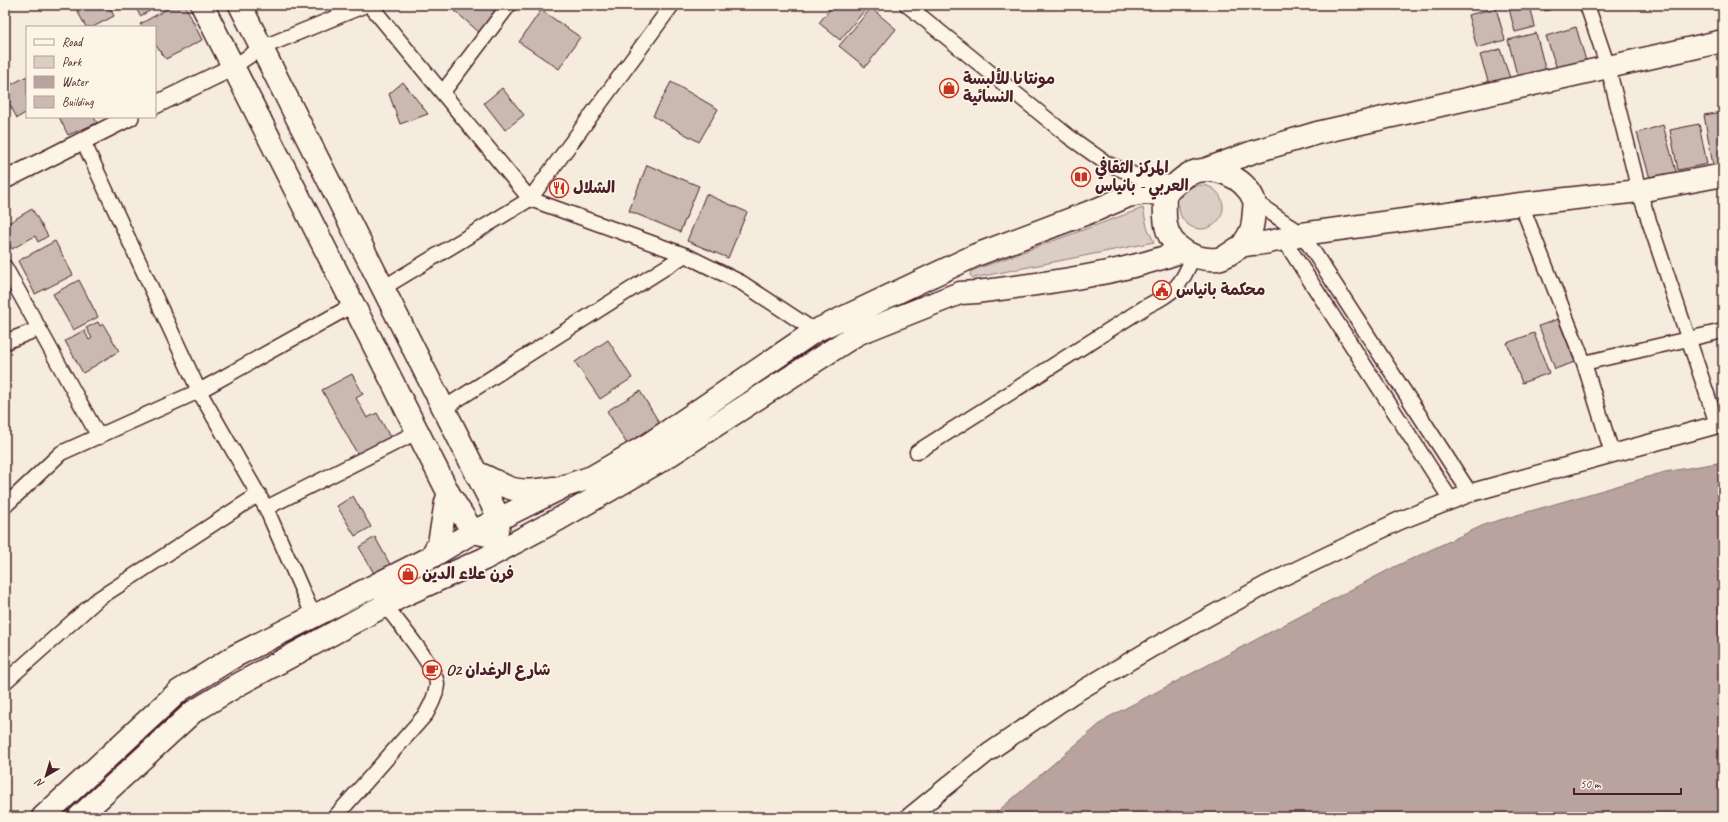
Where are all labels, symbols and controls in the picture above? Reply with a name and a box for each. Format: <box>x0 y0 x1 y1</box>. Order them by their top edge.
legend <box>26 26 156 118</box>
text: Road <box>62 34 84 50</box>
text: Park <box>62 54 83 70</box>
place label: مونتانا للألبسة النسائية <box>963 67 1055 107</box>
text: Water <box>62 74 90 90</box>
shop icon: مونتانا للألبسة النسائية <box>938 77 960 99</box>
text: Building <box>62 94 94 110</box>
place label: المركز الثقافي العربي - بانياس <box>1095 156 1188 200</box>
library icon: المركز الثقافي العربي - بانياس <box>1070 166 1092 188</box>
restaurant icon: الشلال <box>548 177 570 199</box>
place label: الشلال <box>573 178 615 198</box>
public building icon: محكمة بانياس <box>1151 279 1173 301</box>
place label: محكمة بانياس <box>1176 280 1265 300</box>
shop icon: فرن علاء الدين <box>397 563 419 585</box>
place label: فرن علاء الدين <box>422 564 514 584</box>
cafe icon: O2 شارع الرغدان <box>421 659 443 681</box>
place label: O2 شارع الرغدان <box>446 660 550 681</box>
north arrow <box>26 756 66 796</box>
scale bar <box>1574 770 1681 796</box>
text: N <box>31 775 47 791</box>
text: 50 m <box>1580 776 1602 792</box>

